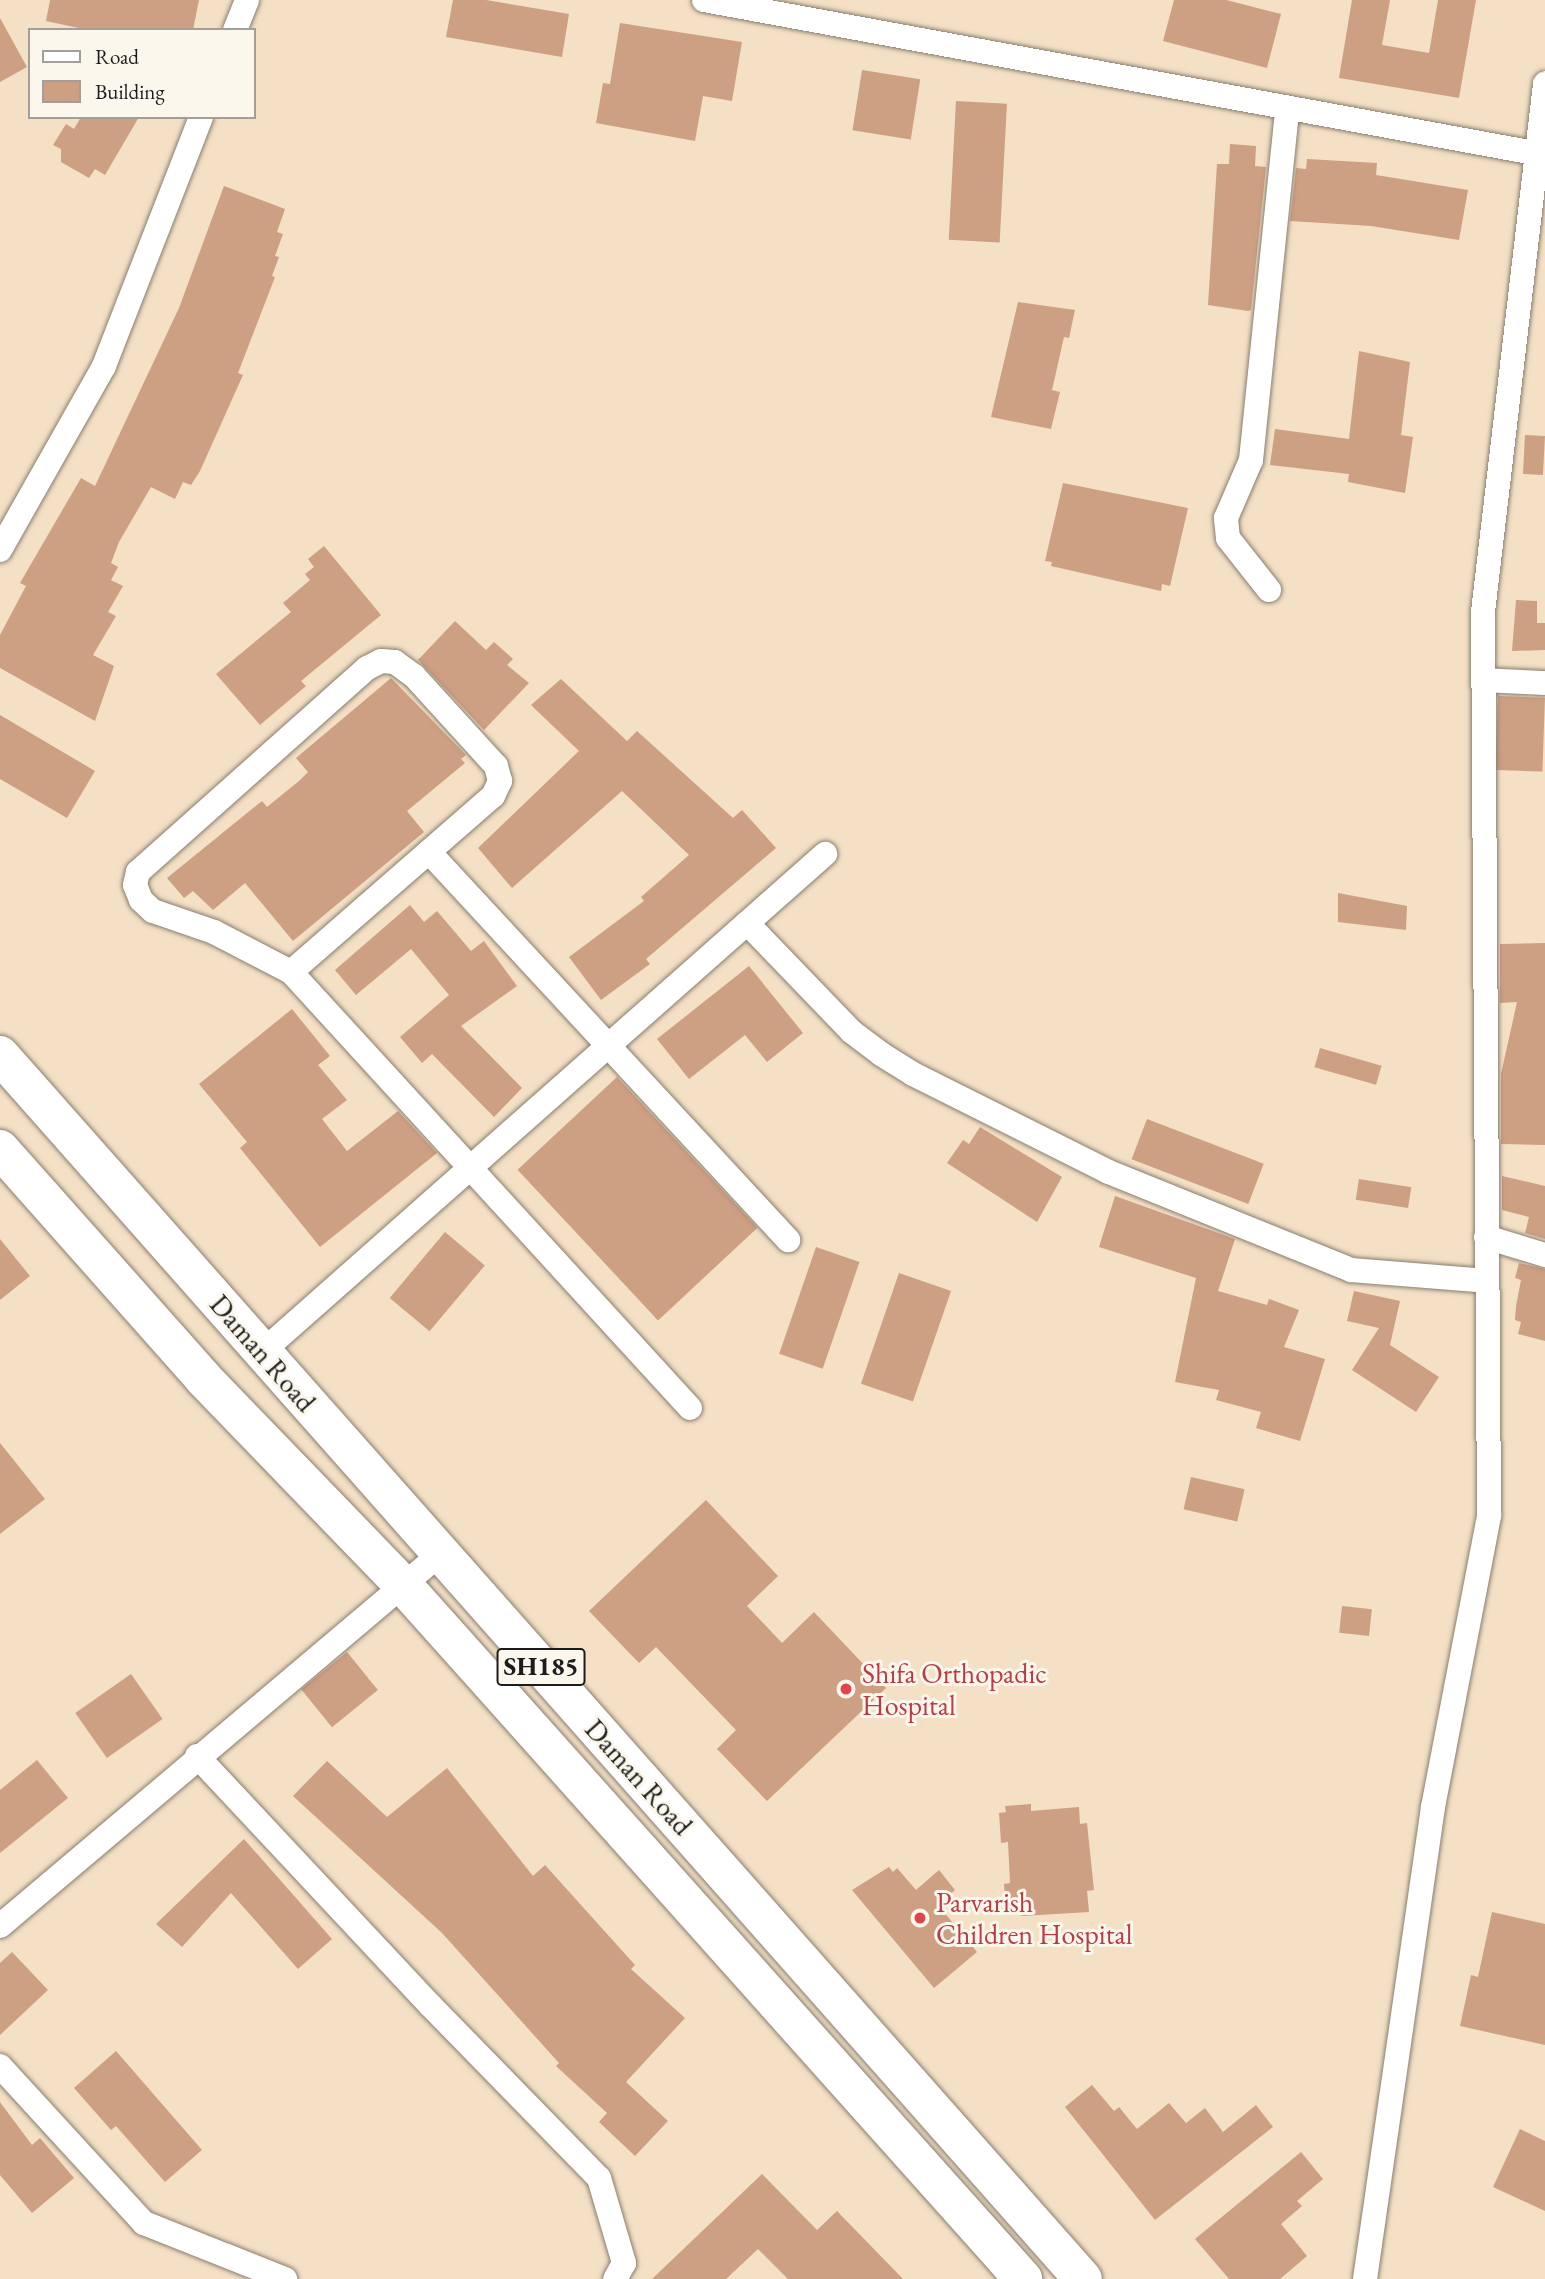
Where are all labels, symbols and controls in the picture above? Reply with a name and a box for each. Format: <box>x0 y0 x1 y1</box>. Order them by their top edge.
legend <box>28 28 256 119</box>
text: Road <box>95 43 139 70</box>
text: Building <box>95 78 165 105</box>
street label: Daman Road <box>203 1288 323 1418</box>
road number: SH185 <box>496 1644 586 1690</box>
place label: Shifa Orthopadic Hospital <box>862 1656 1047 1722</box>
marker: Shifa Orthopadic Hospital <box>836 1679 856 1699</box>
street label: Daman Road <box>578 1712 700 1842</box>
place label: Parvarish Children Hospital <box>936 1885 1132 1951</box>
marker: Parvarish Children Hospital <box>910 1908 930 1928</box>

